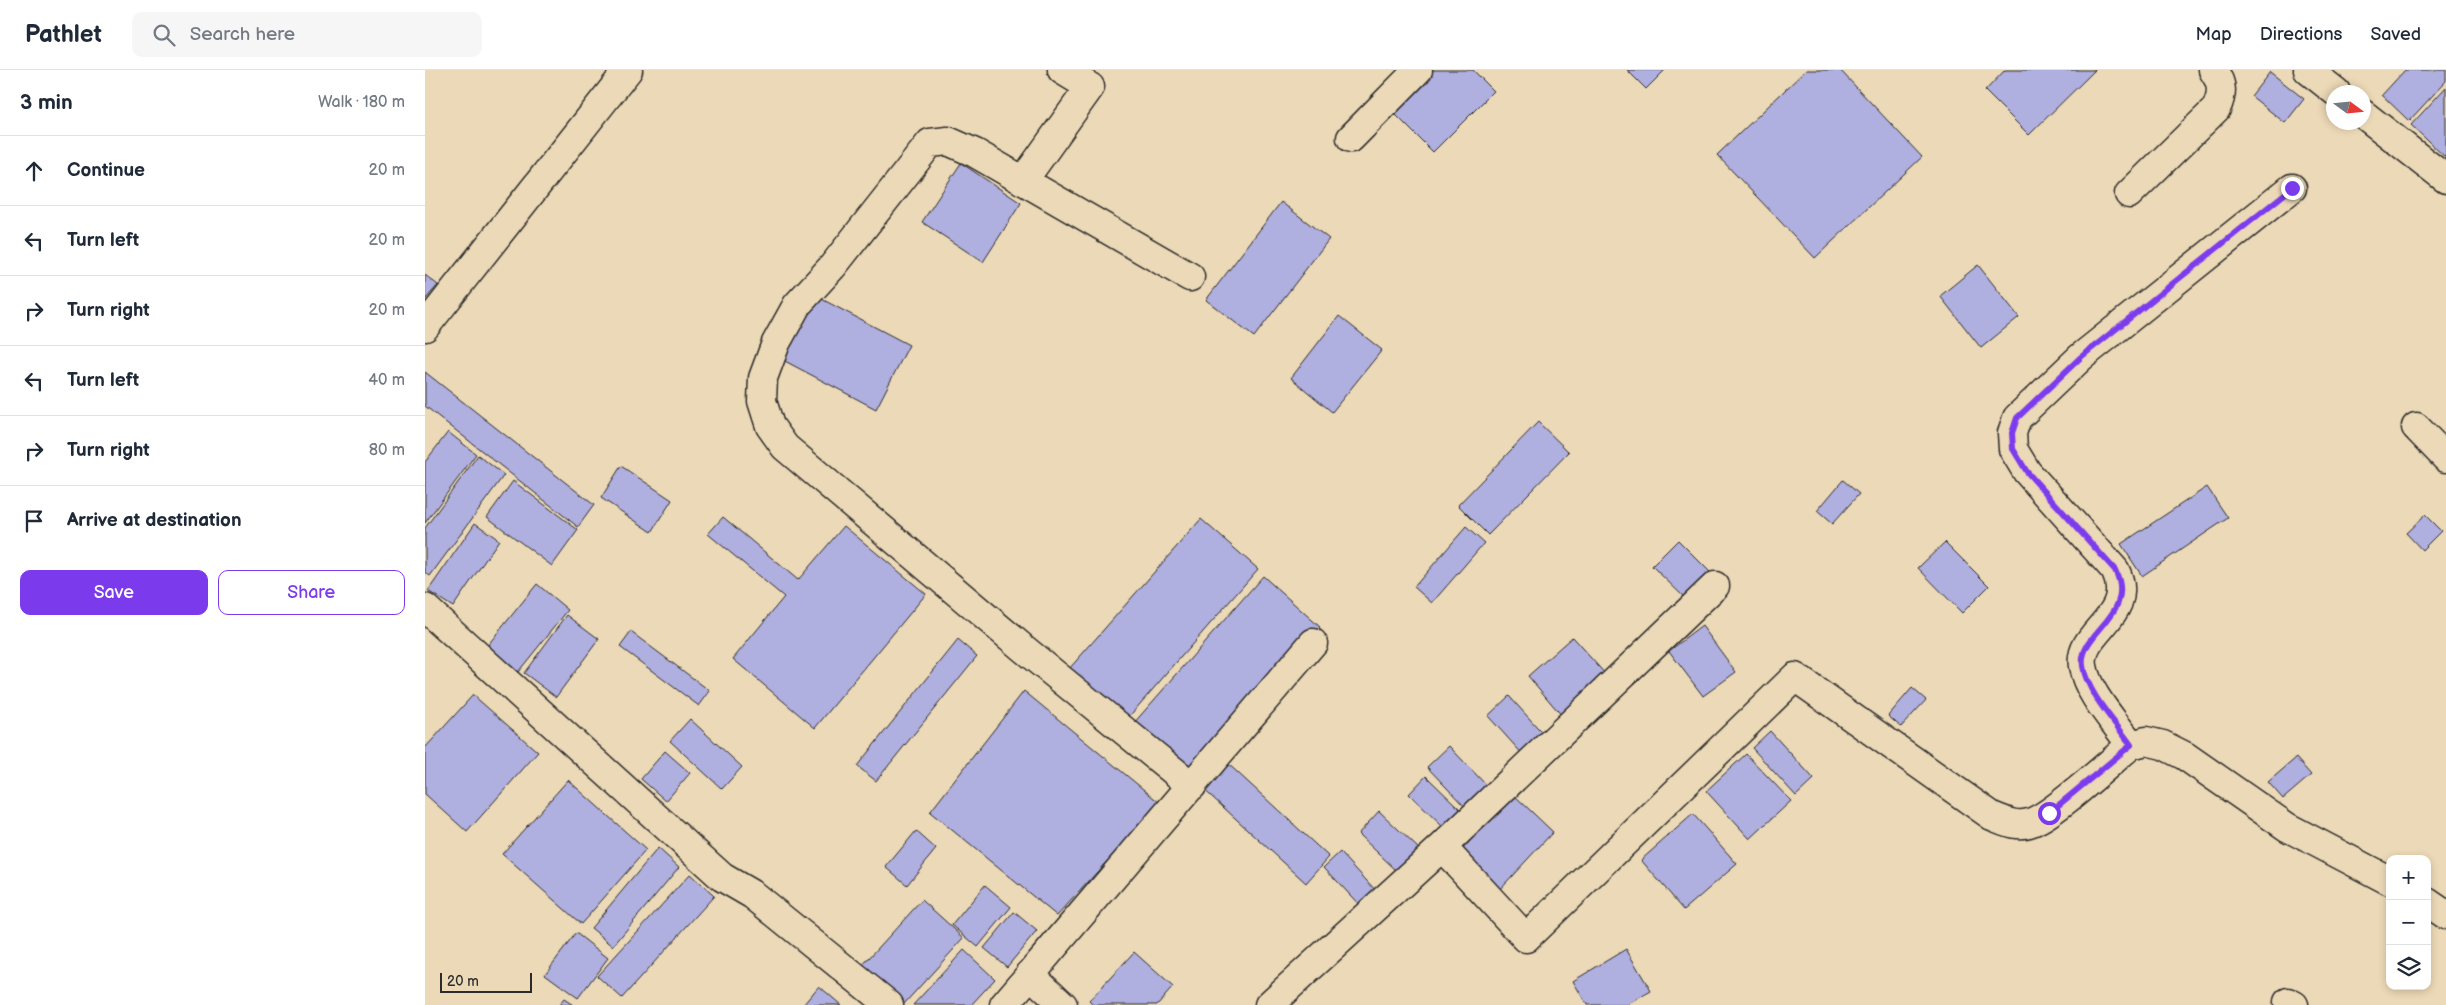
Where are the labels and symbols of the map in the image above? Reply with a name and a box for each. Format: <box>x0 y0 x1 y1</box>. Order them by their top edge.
north arrow <box>2326 85 2371 130</box>
route end <box>2281 177 2304 200</box>
route start <box>2038 802 2061 825</box>
scale bar <box>440 970 533 993</box>

